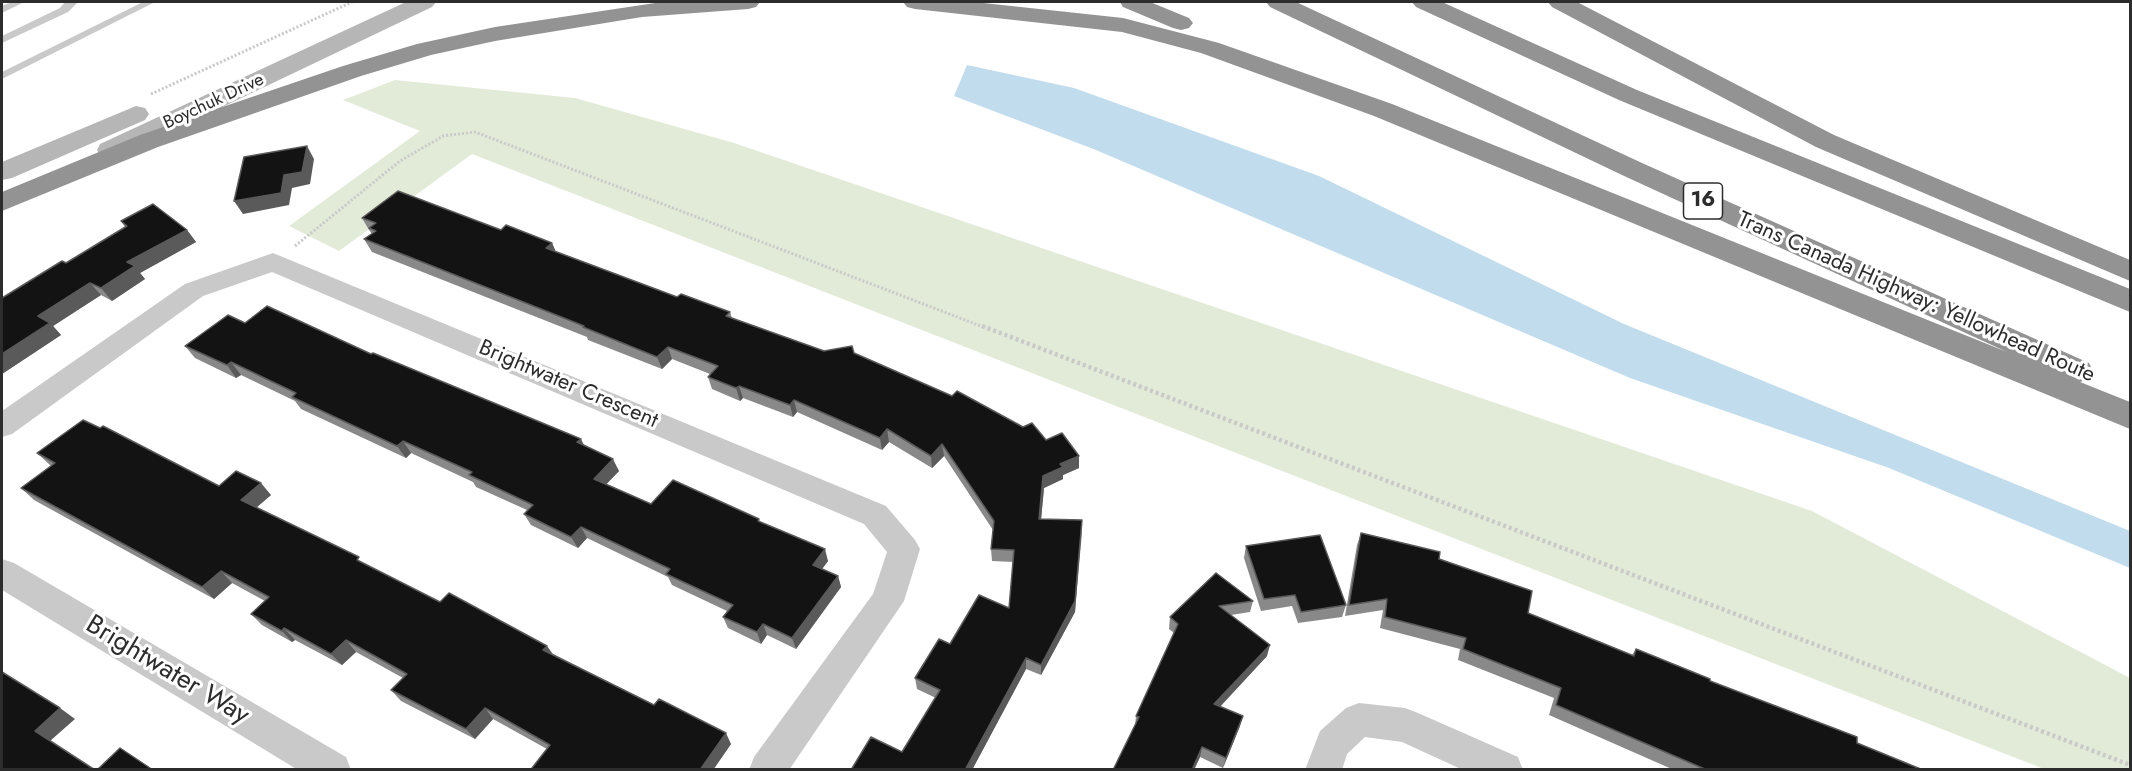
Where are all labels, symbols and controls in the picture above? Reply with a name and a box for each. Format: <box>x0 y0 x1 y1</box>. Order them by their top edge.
street label: Boychuk Drive <box>160 69 268 135</box>
road number: 16 <box>1684 183 1722 219</box>
street label: Trans Canada Highway: Yellowhead Route <box>1733 207 2099 389</box>
street label: Brightwater Crescent <box>474 335 662 435</box>
street label: Brightwater Way <box>79 609 255 733</box>

